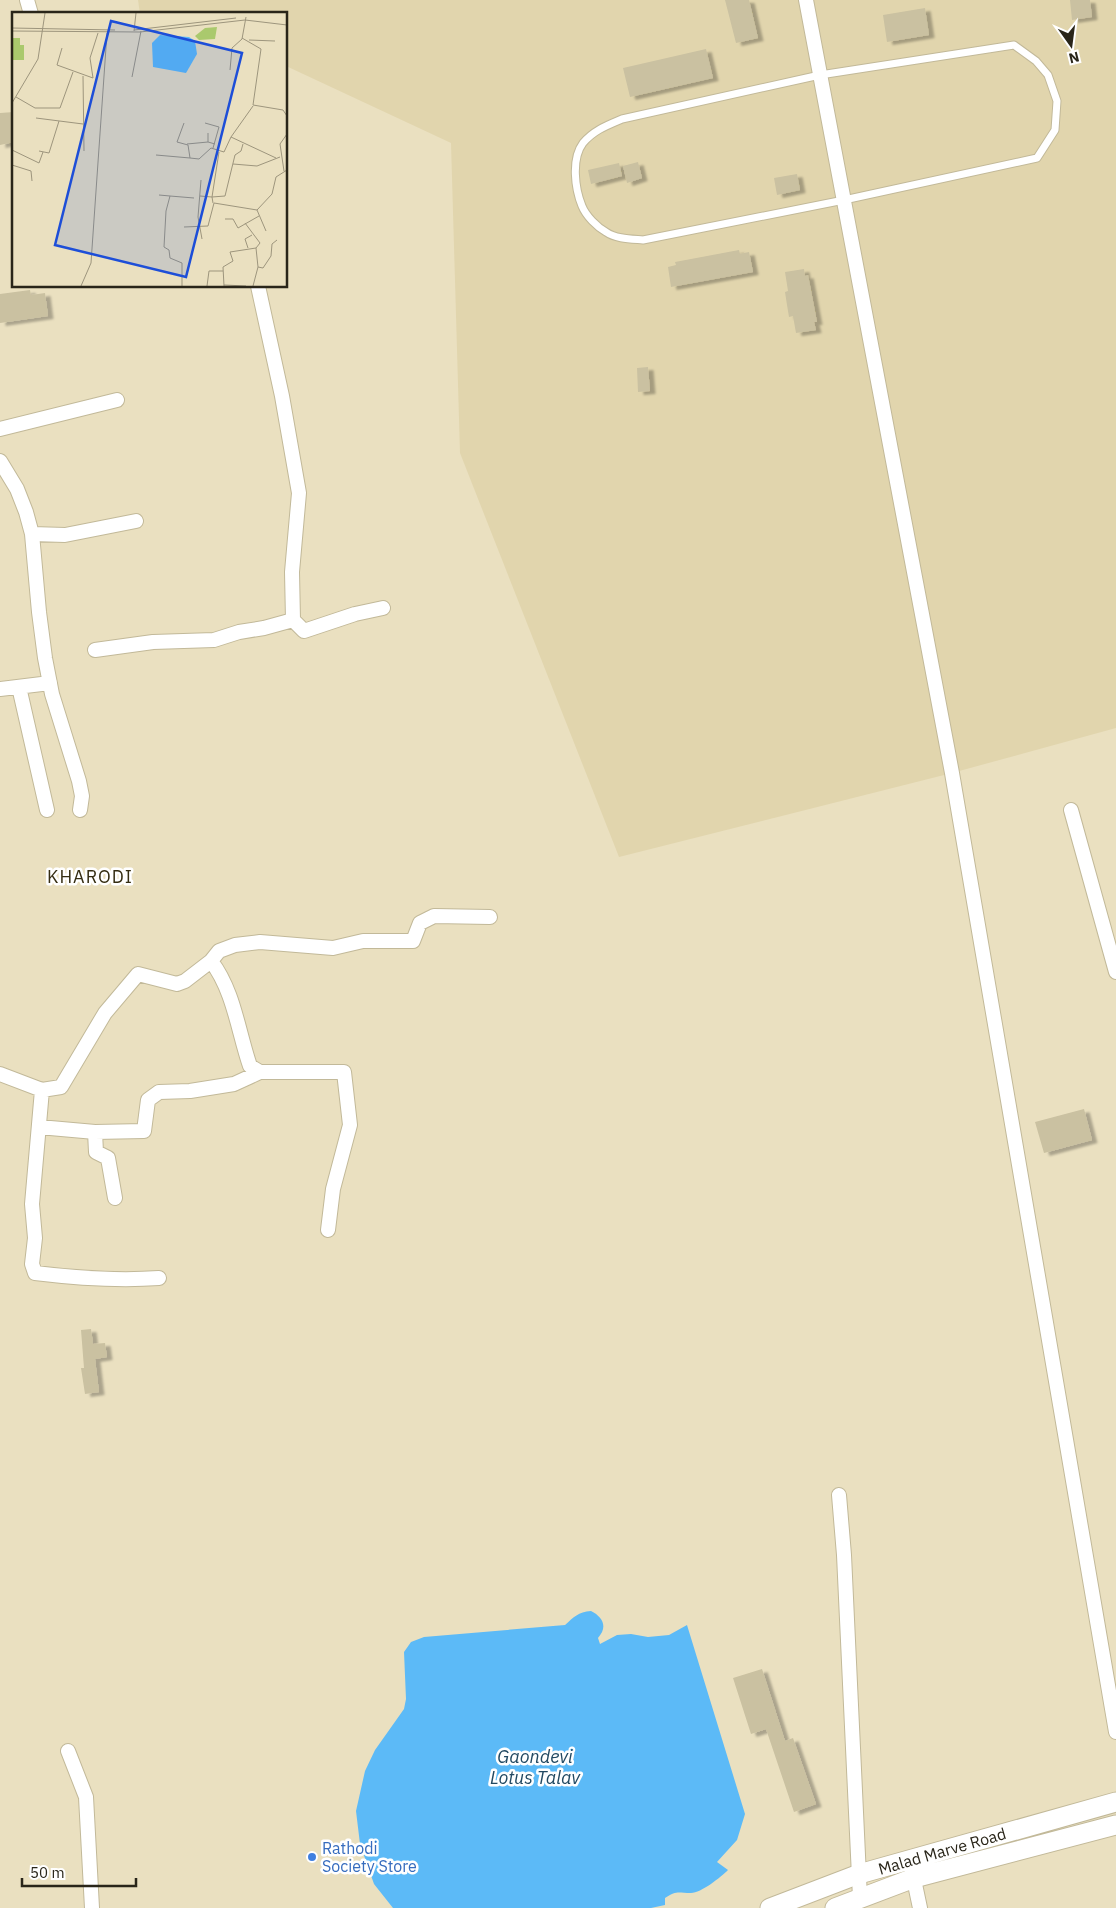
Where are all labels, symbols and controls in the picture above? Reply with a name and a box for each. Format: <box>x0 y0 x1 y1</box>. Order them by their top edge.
inset map <box>12 12 288 288</box>
north arrow <box>1046 20 1096 70</box>
text: N <box>1067 48 1081 68</box>
district label: KHARODI <box>47 865 133 888</box>
water label: Gaondevi Lotus Talav <box>490 1745 581 1789</box>
street label: Malad Marve Road <box>876 1823 1008 1879</box>
place label: Rathodi Society Store <box>322 1838 417 1876</box>
marker: Rathodi Society Store <box>306 1851 318 1863</box>
scale bar <box>22 1856 136 1888</box>
text: 50 m <box>30 1863 65 1882</box>

